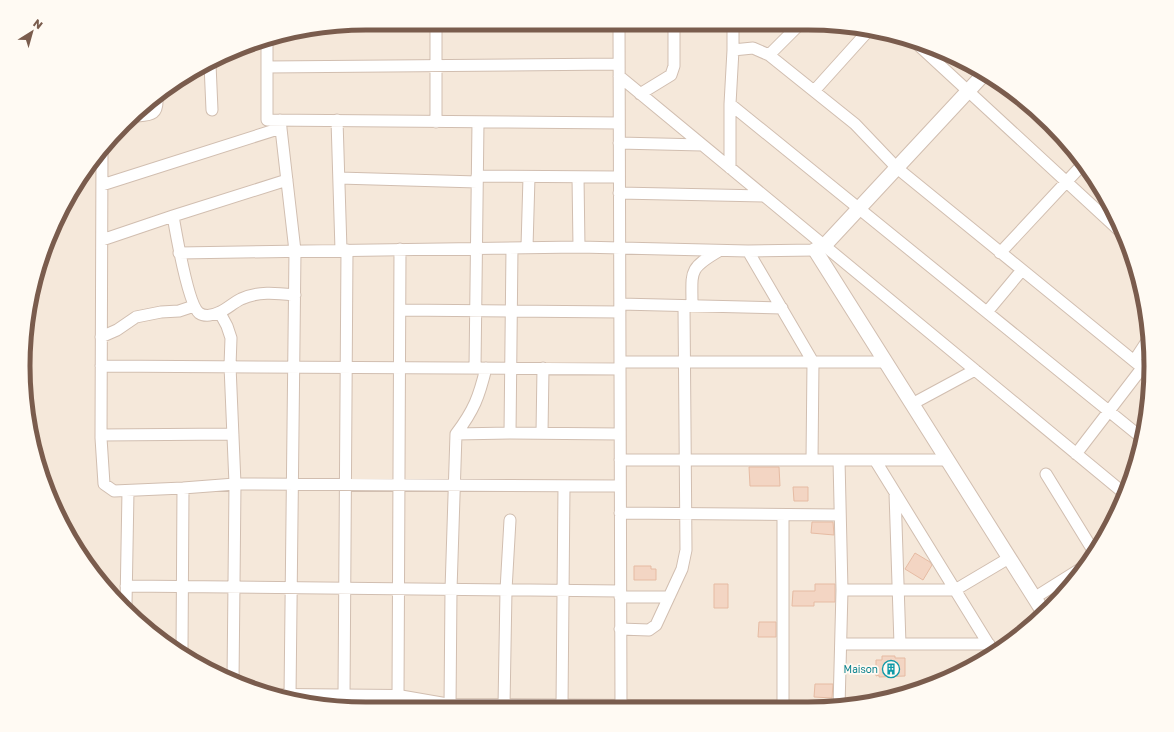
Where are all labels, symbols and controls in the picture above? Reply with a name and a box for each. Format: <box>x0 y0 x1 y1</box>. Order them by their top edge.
north arrow <box>12 12 52 52</box>
text: N <box>31 16 46 31</box>
building icon: Maison <box>881 659 901 679</box>
place label: Maison <box>844 663 878 675</box>

